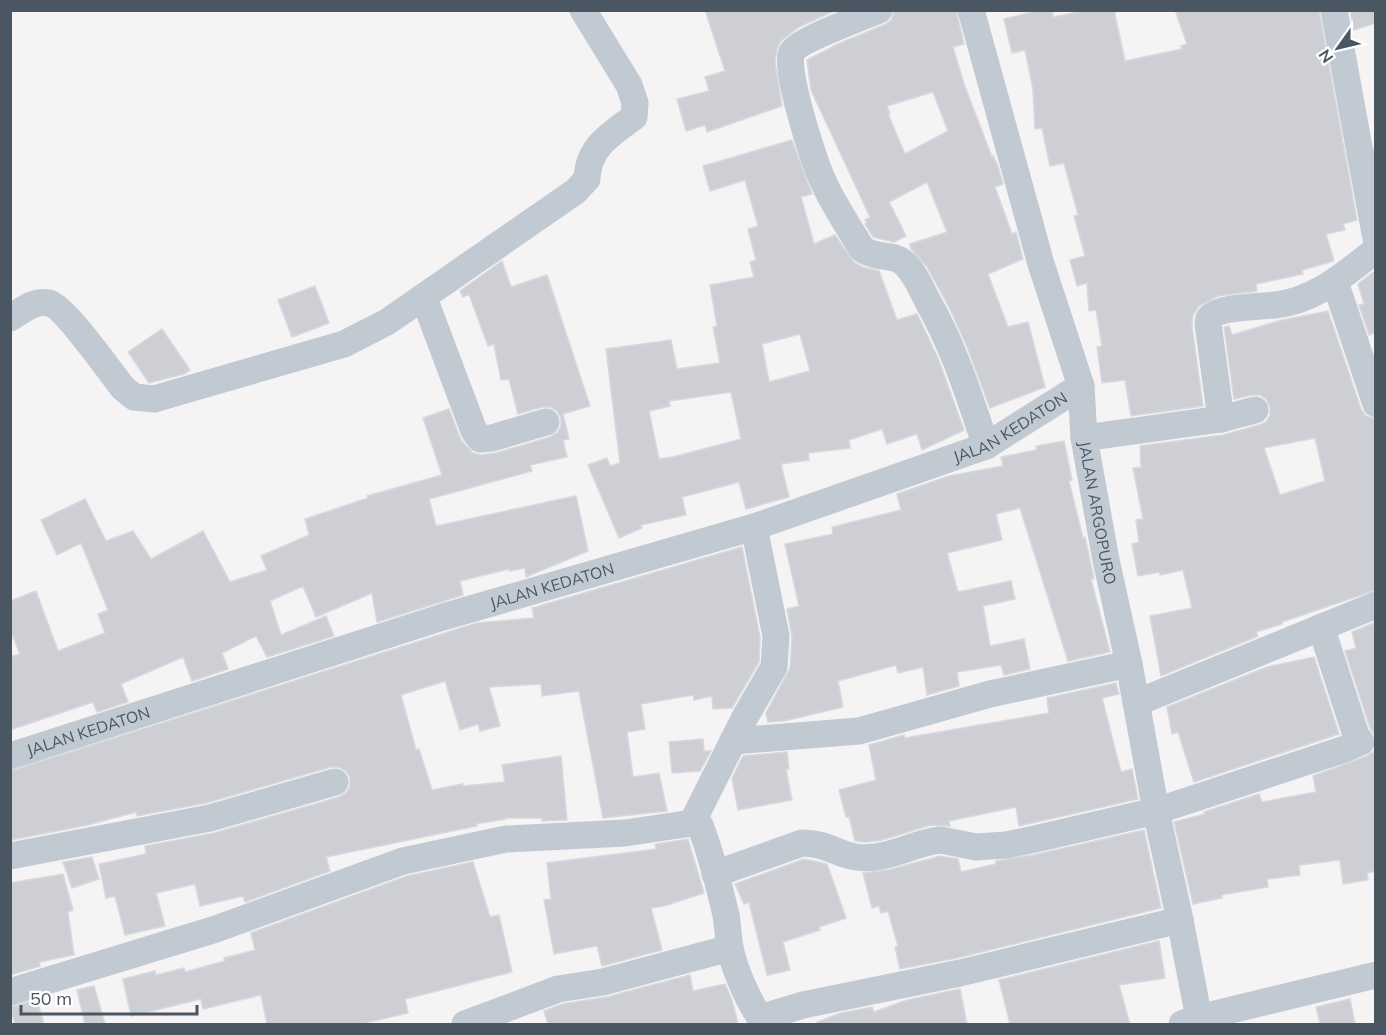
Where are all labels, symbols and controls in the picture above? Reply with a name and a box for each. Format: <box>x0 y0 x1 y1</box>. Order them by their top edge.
north arrow <box>1308 18 1368 78</box>
text: N <box>1314 46 1337 67</box>
street label: JALAN KEDATON <box>950 387 1071 467</box>
street label: JALAN ARGOPURO <box>1075 439 1121 586</box>
street label: JALAN KEDATON <box>487 558 616 613</box>
street label: JALAN KEDATON <box>24 702 152 760</box>
scale bar <box>21 978 196 1016</box>
text: 50 m <box>30 987 72 1010</box>

